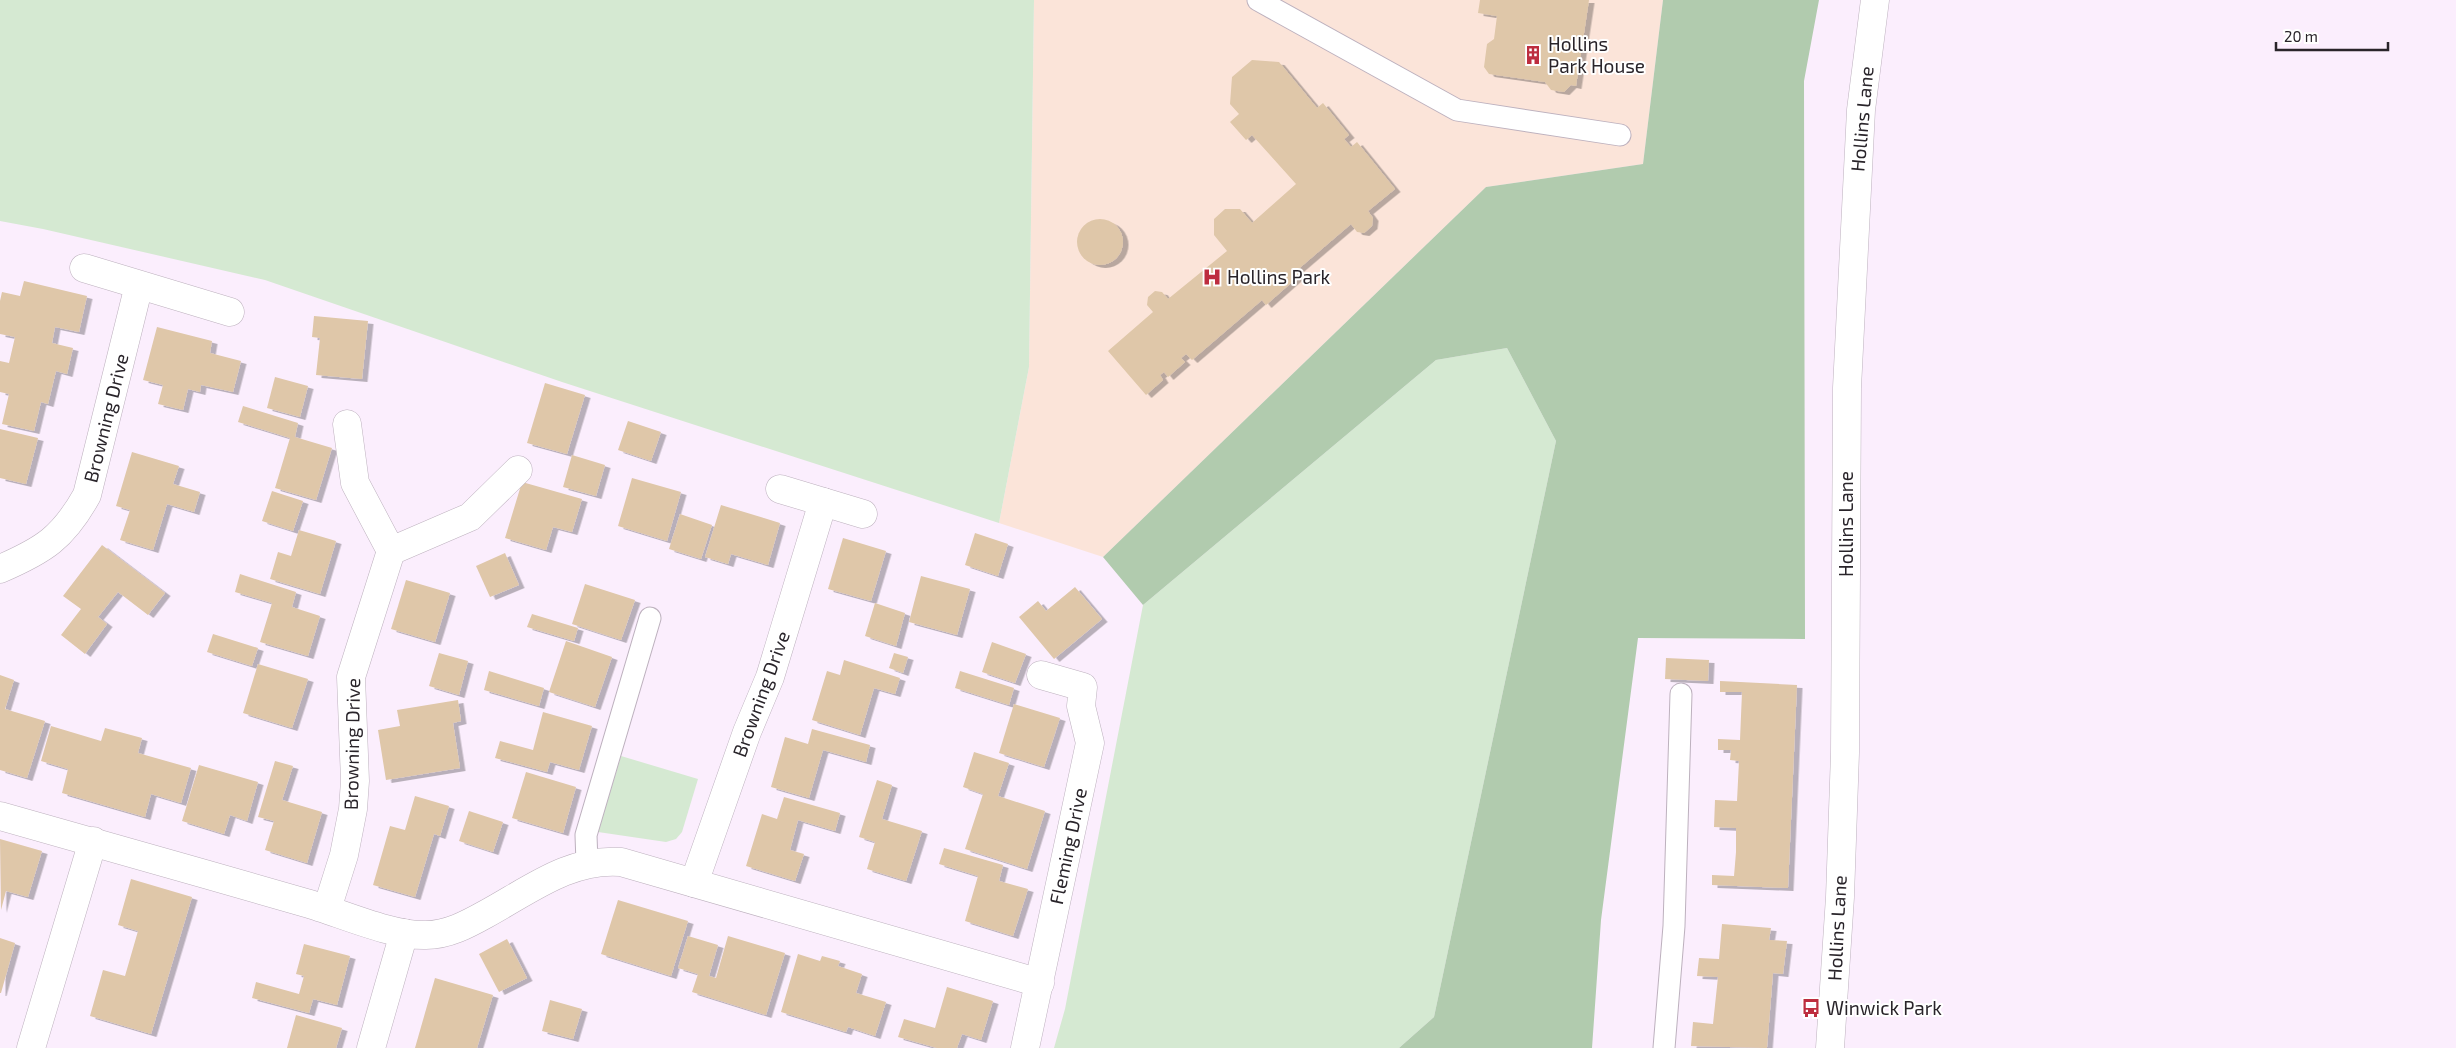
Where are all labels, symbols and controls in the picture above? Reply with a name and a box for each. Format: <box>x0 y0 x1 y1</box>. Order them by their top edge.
scale bar <box>2276 20 2388 52</box>
text: 20 m <box>2284 27 2318 45</box>
place label: Hollins Park House <box>1548 32 1645 77</box>
building icon: Hollins Park House <box>1522 44 1544 66</box>
street label: Hollins Lane <box>1845 65 1878 173</box>
place label: Hollins Park <box>1227 265 1331 288</box>
hospital icon: Hollins Park <box>1201 266 1223 288</box>
street label: Browning Drive <box>78 351 133 485</box>
street label: Hollins Lane <box>1834 471 1857 577</box>
street label: Browning Drive <box>727 628 794 760</box>
street label: Browning Drive <box>339 678 364 810</box>
street label: Fleming Drive <box>1044 786 1091 906</box>
street label: Hollins Lane <box>1822 875 1851 981</box>
place label: Winwick Park <box>1826 996 1942 1019</box>
bus stop icon: Winwick Park <box>1800 997 1822 1019</box>

